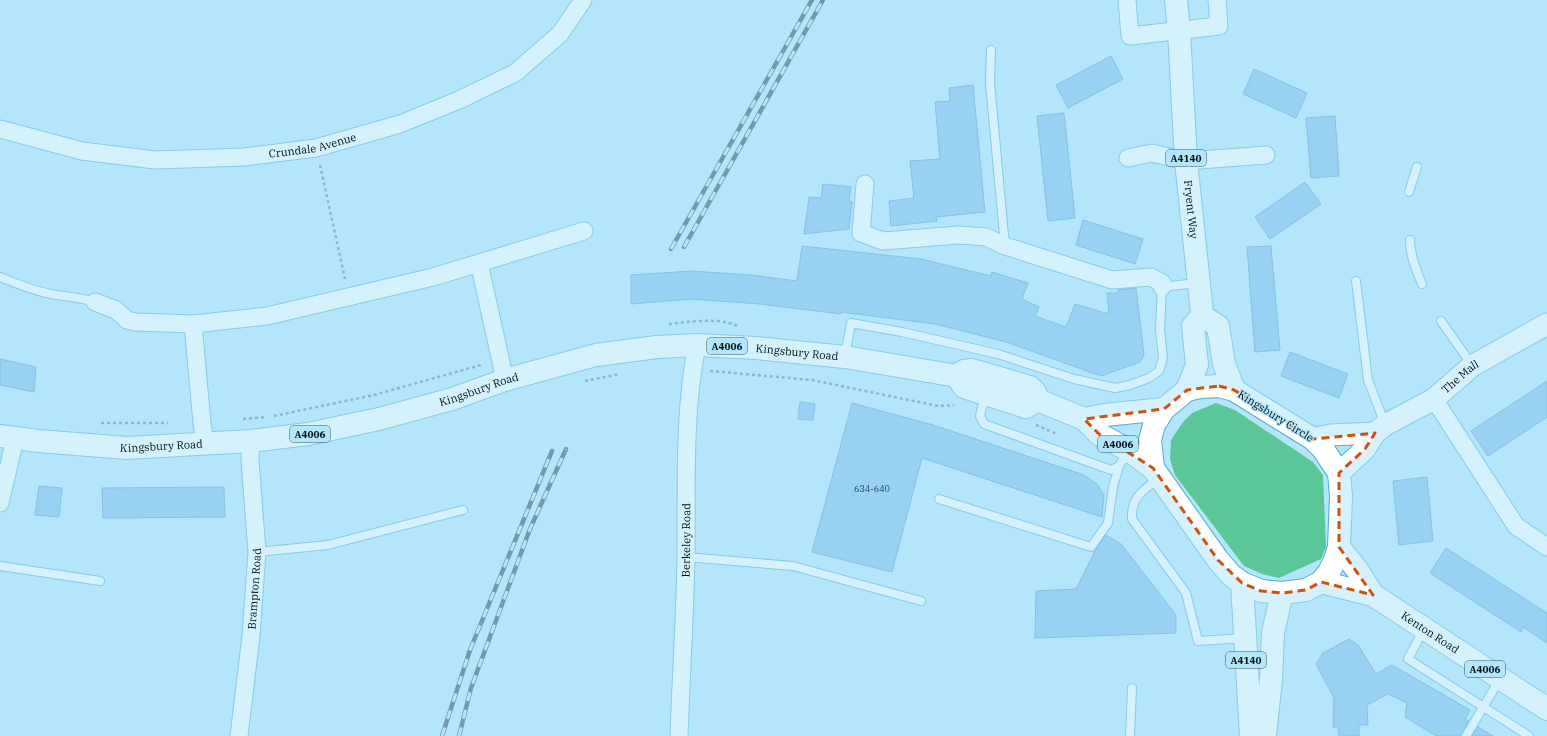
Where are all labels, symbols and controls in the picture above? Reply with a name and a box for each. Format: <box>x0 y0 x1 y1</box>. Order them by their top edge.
street label: Crundale Avenue <box>268 130 358 161</box>
road number: A4140 <box>1166 150 1206 166</box>
street label: Fryent Way <box>1181 179 1201 239</box>
road number: A4006 <box>707 338 747 354</box>
street label: Kingsbury Road <box>755 341 839 363</box>
street label: The Mall <box>1439 357 1481 396</box>
street label: Kingsbury Road <box>438 370 520 409</box>
street label: Kingsbury Circle <box>1235 387 1317 445</box>
road number: A4006 <box>290 426 330 442</box>
road number: A4006 <box>1098 436 1138 452</box>
street label: Kingsbury Road <box>119 437 203 455</box>
house number: 634-640 <box>854 483 890 494</box>
street label: Berkeley Road <box>679 503 693 577</box>
street label: Brampton Road <box>244 547 264 630</box>
street label: Kenton Road <box>1399 608 1462 657</box>
road number: A4140 <box>1226 652 1266 668</box>
road number: A4006 <box>1465 661 1505 677</box>

